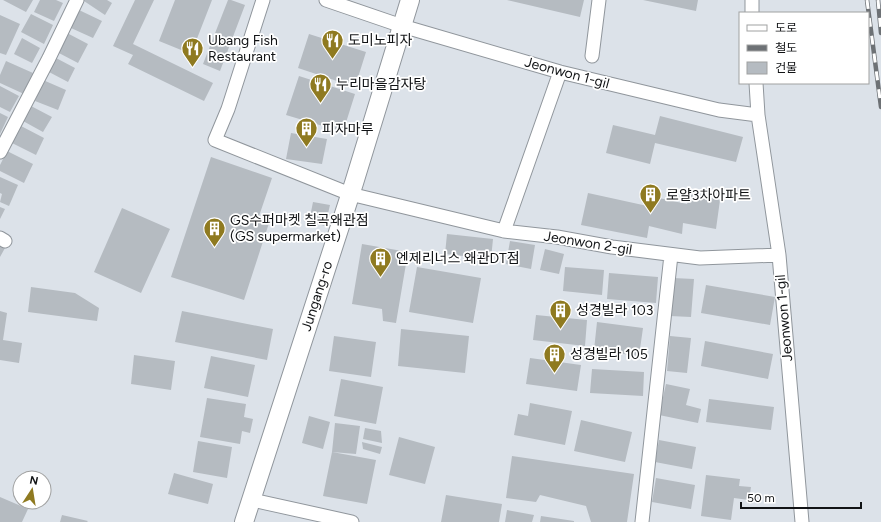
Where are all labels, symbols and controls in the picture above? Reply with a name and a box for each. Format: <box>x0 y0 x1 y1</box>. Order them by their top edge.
legend <box>739 12 869 84</box>
text: 도로 <box>775 21 797 35</box>
restaurant icon: 도미노피자 <box>319 27 345 60</box>
place label: Ubang Fish Restaurant <box>208 32 278 65</box>
place label: 도미노피자 <box>348 32 413 49</box>
restaurant icon: Ubang Fish Restaurant <box>179 35 205 68</box>
text: 철도 <box>775 41 797 55</box>
street label: Jeonwon 1-gil <box>523 54 611 92</box>
text: 건물 <box>775 61 797 75</box>
restaurant icon: 누리마을감자탕 <box>307 71 333 104</box>
place label: 누리마을감자탕 <box>336 76 426 93</box>
building icon: 피자마루 <box>294 116 320 149</box>
place label: 피자마루 <box>322 121 374 138</box>
building icon: 로얄3차아파트 <box>638 182 664 215</box>
place label: 로얄3차아파트 <box>666 187 751 204</box>
place label: GS수퍼마켓 칠곡왜관점 (GS supermarket) <box>230 212 369 245</box>
building icon: GS수퍼마켓 칠곡왜관점 (GS supermarket) <box>202 215 228 248</box>
street label: Jeonwon 2-gil <box>543 228 633 258</box>
building icon: 엔제리너스 왜관DT점 <box>367 245 393 278</box>
place label: 엔제리너스 왜관DT점 <box>396 250 520 267</box>
street label: Jungang-ro <box>298 259 336 333</box>
street label: Jeonwon 1-gil <box>772 274 796 362</box>
building icon: 성경빌라 103 <box>547 297 573 330</box>
place label: 성경빌라 103 <box>576 302 653 319</box>
building icon: 성경빌라 105 <box>541 341 567 374</box>
place label: 성경빌라 105 <box>570 346 648 363</box>
north arrow <box>12 470 52 510</box>
text: N <box>28 473 39 488</box>
scale bar <box>741 484 861 510</box>
text: 50 m <box>747 491 775 505</box>

